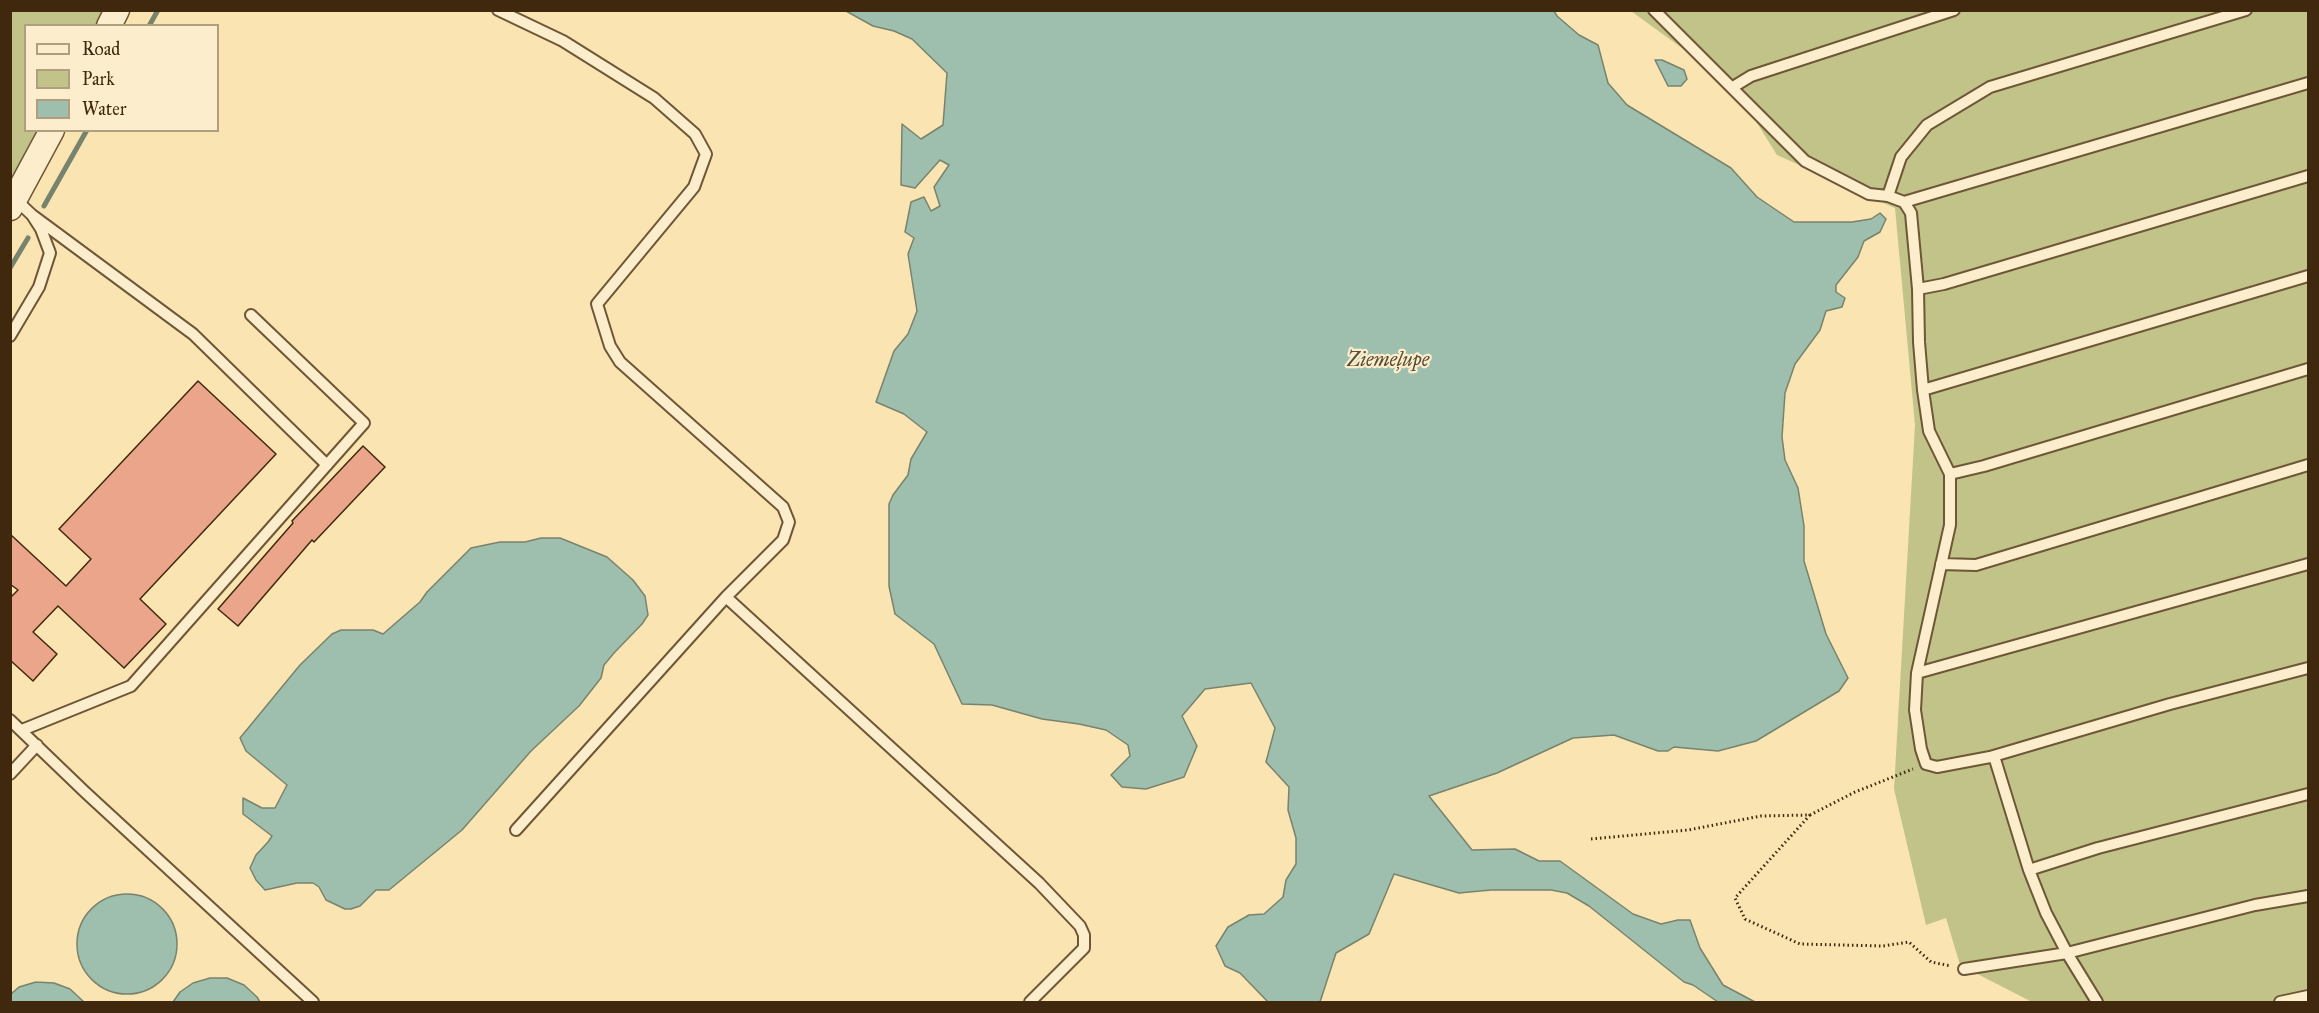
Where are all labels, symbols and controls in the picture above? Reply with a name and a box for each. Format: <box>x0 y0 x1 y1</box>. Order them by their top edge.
legend <box>24 24 219 132</box>
text: Road <box>82 38 120 60</box>
text: Park <box>82 68 115 90</box>
text: Water <box>82 98 126 120</box>
water label: Ziemeļupe <box>1347 349 1429 373</box>

